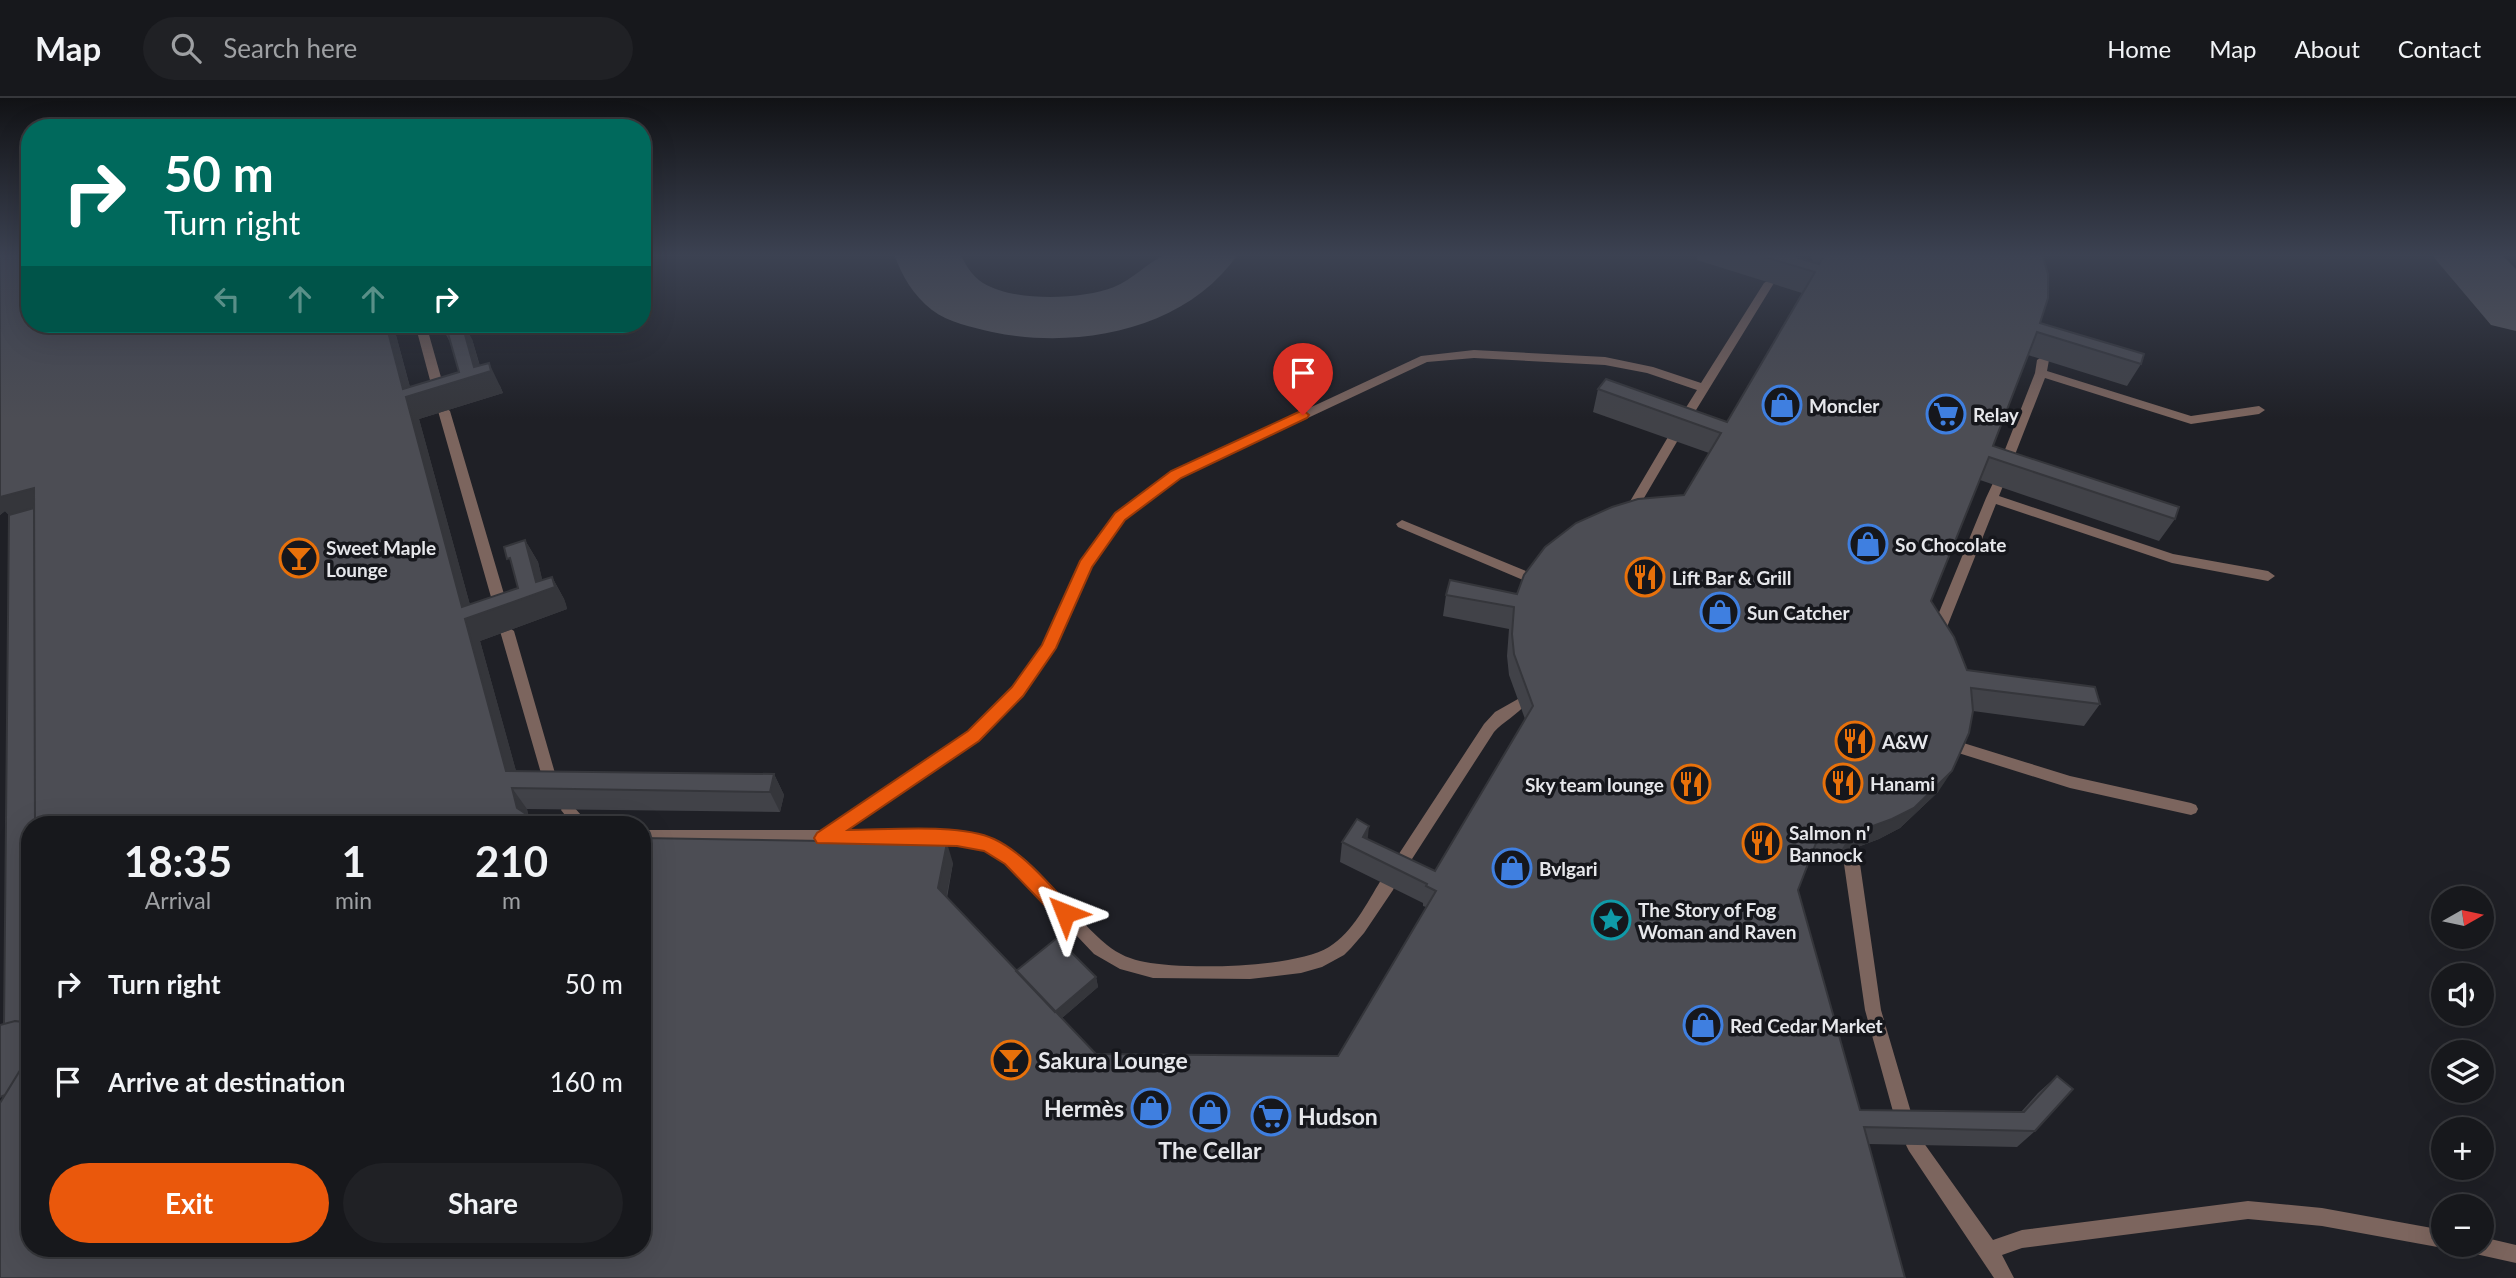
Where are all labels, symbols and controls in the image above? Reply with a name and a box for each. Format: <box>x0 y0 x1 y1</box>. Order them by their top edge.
search box <box>143 17 633 80</box>
text: Map <box>35 28 101 68</box>
icon: search <box>167 29 205 67</box>
text: Search here <box>223 32 357 64</box>
text: Home <box>2107 34 2171 63</box>
text: Map <box>2209 34 2257 63</box>
text: About <box>2295 34 2360 63</box>
text: Contact <box>2398 34 2481 63</box>
text: 50 m <box>164 144 274 202</box>
icon: right <box>49 147 140 238</box>
text: Turn right <box>164 203 300 242</box>
icon: left <box>208 280 246 318</box>
icon: ahead <box>281 280 319 318</box>
icon: ahead <box>354 280 392 318</box>
icon: right <box>427 280 465 318</box>
pin <box>1273 343 1333 415</box>
icon: arrive <box>1284 354 1322 392</box>
shop icon: Moncler <box>1761 384 1803 426</box>
supermarket icon: Relay <box>1925 393 1967 435</box>
place label: Moncler <box>1809 394 1880 417</box>
place label: Relay <box>1973 403 2020 426</box>
shop icon: So Chocolate <box>1847 523 1889 565</box>
place label: So Chocolate <box>1895 533 2006 556</box>
place label: Sweet Maple Lounge <box>326 536 436 581</box>
bar icon: Sweet Maple Lounge <box>278 537 320 579</box>
restaurant icon: Lift Bar & Grill <box>1624 556 1666 598</box>
place label: Lift Bar & Grill <box>1672 566 1791 589</box>
shop icon: Sun Catcher <box>1699 591 1741 633</box>
place label: Sun Catcher <box>1747 601 1850 624</box>
restaurant icon: A&W <box>1834 720 1876 762</box>
place label: A&W <box>1881 730 1928 753</box>
restaurant icon: Hanami <box>1822 762 1864 804</box>
restaurant icon: Sky team lounge <box>1670 763 1712 805</box>
place label: Hanami <box>1870 772 1935 795</box>
place label: Sky team lounge <box>1525 773 1664 796</box>
place label: Salmon n' Bannock <box>1789 821 1870 866</box>
restaurant icon: Salmon n' Bannock <box>1741 822 1783 864</box>
text: 18:35 <box>124 836 232 886</box>
text: 1 <box>341 836 366 886</box>
text: 210 <box>475 836 548 886</box>
shop icon: Bvlgari <box>1491 847 1533 889</box>
place label: Bvlgari <box>1539 857 1598 880</box>
position arrow <box>1028 876 1102 950</box>
text: Arrival <box>145 886 211 914</box>
text: min <box>335 886 372 914</box>
text: m <box>502 886 521 914</box>
north arrow <box>2431 886 2494 948</box>
map controls <box>2431 886 2494 1257</box>
place label: The Story of Fog Woman and Raven <box>1638 898 1796 943</box>
place icon: The Story of Fog Woman and Raven <box>1590 899 1632 941</box>
button: sound <box>2431 963 2494 1026</box>
icon: right <box>49 965 87 1003</box>
text: Turn right <box>108 968 221 1000</box>
text: 50 m <box>565 968 623 1000</box>
shop icon: Red Cedar Market <box>1682 1004 1724 1046</box>
place label: Red Cedar Market <box>1730 1014 1883 1037</box>
bar icon: Sakura Lounge <box>990 1039 1032 1081</box>
button: layers <box>2431 1040 2494 1103</box>
place label: Sakura Lounge <box>1038 1046 1188 1074</box>
icon: arrive <box>49 1063 87 1101</box>
text: Arrive at destination <box>108 1066 345 1098</box>
text: 160 m <box>550 1066 623 1098</box>
shop icon: Hermès <box>1130 1087 1172 1129</box>
shop icon: The Cellar <box>1189 1091 1231 1133</box>
place label: Hermès <box>1044 1094 1124 1122</box>
supermarket icon: Hudson <box>1250 1095 1292 1137</box>
place label: Hudson <box>1298 1102 1378 1130</box>
button: + <box>2431 1117 2494 1180</box>
place label: The Cellar <box>1158 1136 1262 1164</box>
button: Exit <box>49 1163 329 1243</box>
button: Share <box>343 1163 623 1243</box>
button: − <box>2431 1194 2494 1257</box>

